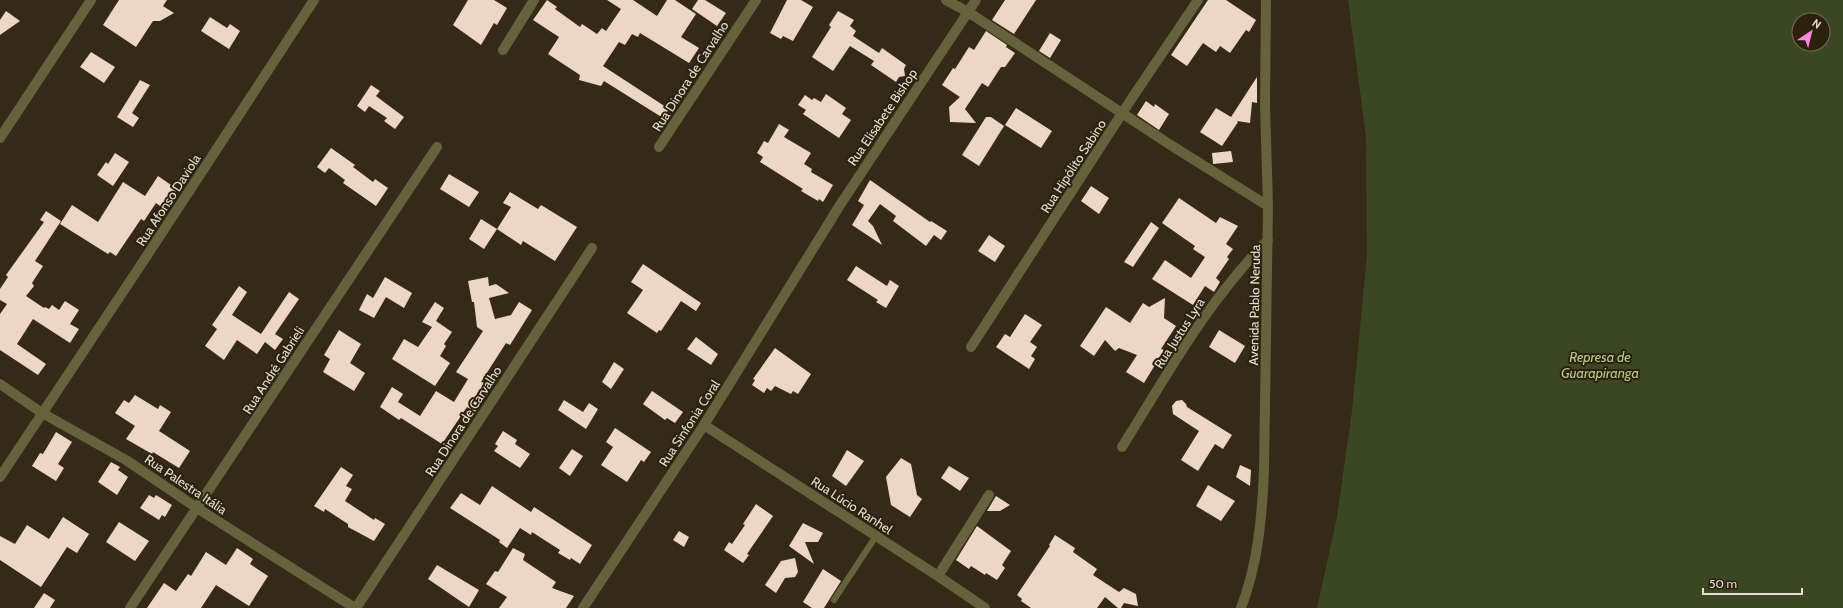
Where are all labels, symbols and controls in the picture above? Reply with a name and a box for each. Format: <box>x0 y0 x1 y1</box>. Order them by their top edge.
north arrow <box>1791 12 1831 52</box>
text: N <box>1810 16 1824 32</box>
street label: Rua Dinora de Carvalho <box>648 18 732 134</box>
street label: Rua Elisabete Bishop <box>844 66 920 168</box>
street label: Rua Hipólito Sabino <box>1037 116 1109 216</box>
street label: Rua Afonso Daviola <box>132 150 204 249</box>
street label: Avenida Pablo Neruda <box>1245 244 1263 365</box>
street label: Rua Justus Lyra <box>1150 294 1208 371</box>
street label: Rua André Gabrieli <box>239 323 307 417</box>
water label: Represa de Guarapiranga <box>1561 348 1639 382</box>
street label: Rua Dinora de Carvalho <box>421 363 505 479</box>
street label: Rua Sinfonia Coral <box>655 377 723 469</box>
street label: Rua Palestra Itália <box>142 451 231 518</box>
street label: Rua Lúcio Ranhel <box>808 473 896 537</box>
scale bar <box>1703 570 1802 596</box>
text: 50 m <box>1709 576 1737 591</box>

